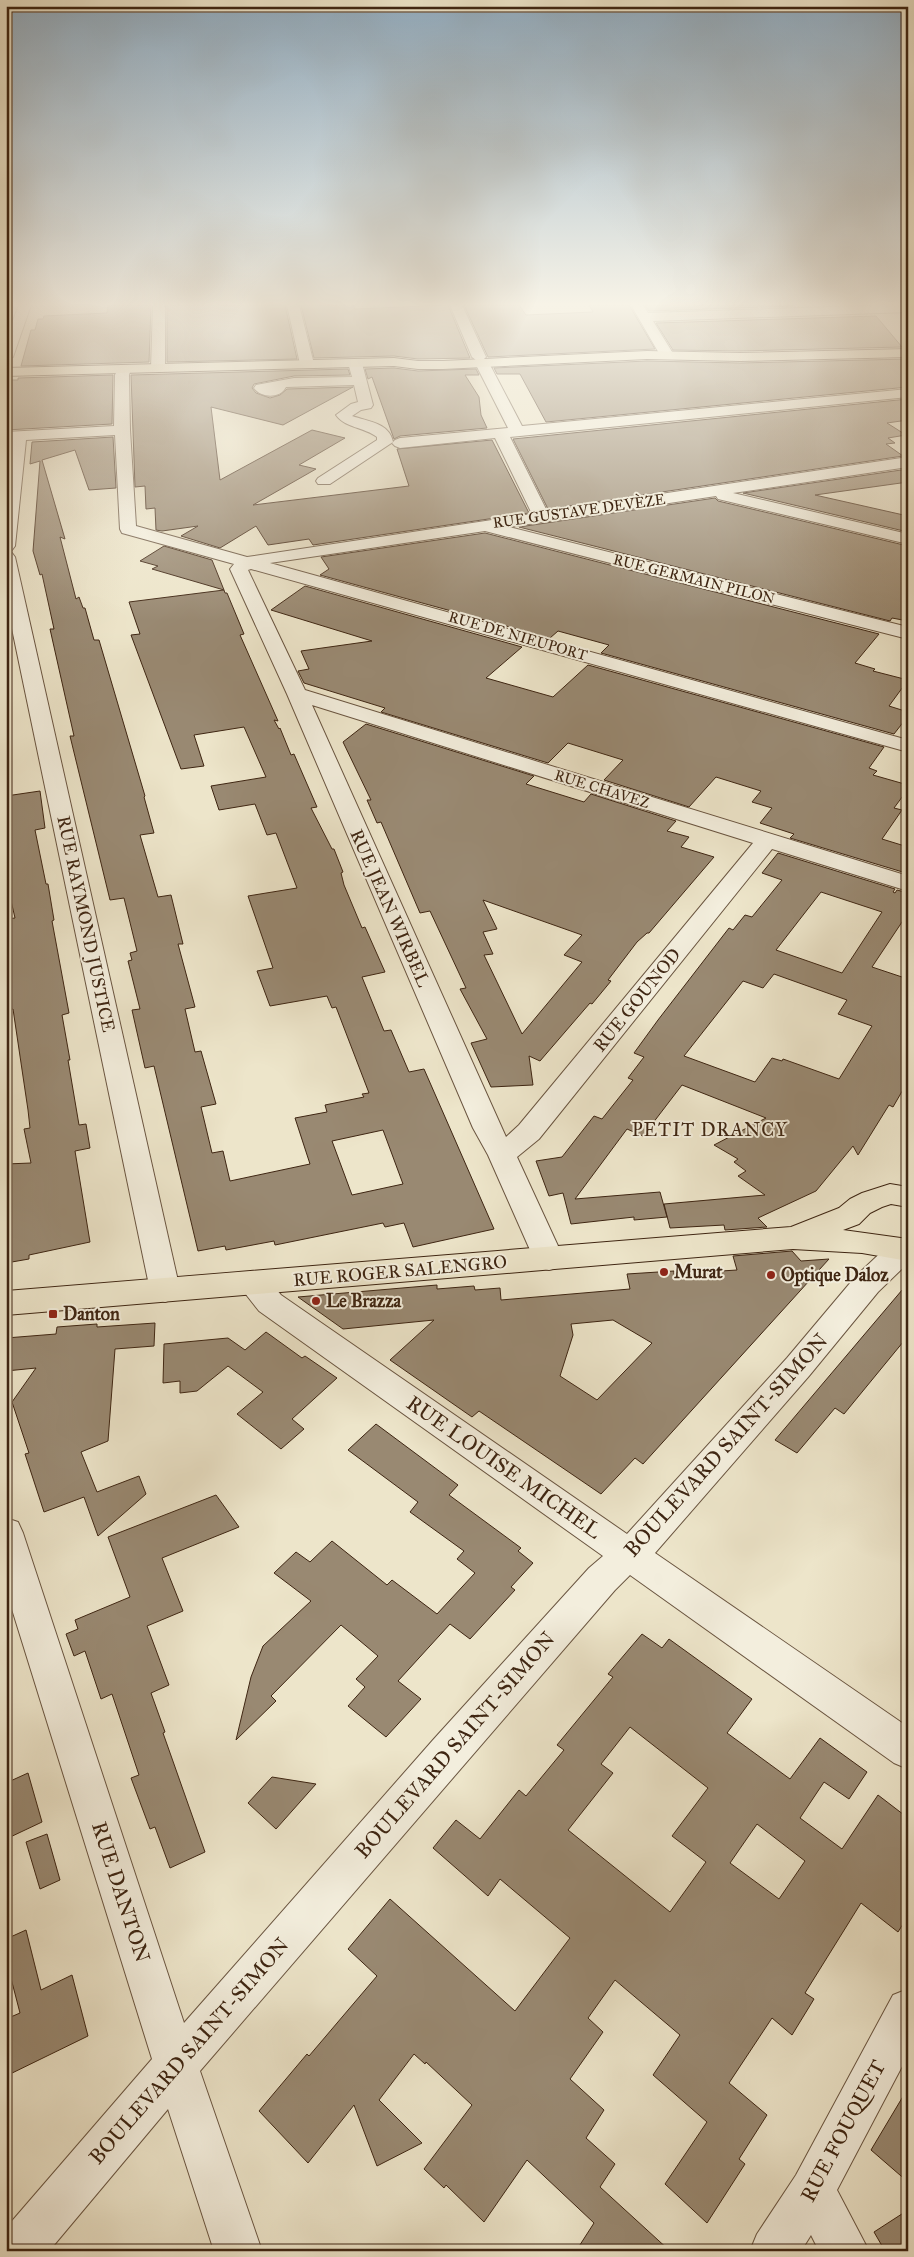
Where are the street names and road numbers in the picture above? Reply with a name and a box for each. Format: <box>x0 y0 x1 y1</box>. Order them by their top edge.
street label: RUE GUSTAVE DEVÈZE <box>491 489 667 532</box>
street label: RUE GERMAIN PILON <box>611 550 777 608</box>
street label: RUE DE NIEUPORT <box>447 608 589 664</box>
street label: RUE CHAVEZ <box>552 766 652 812</box>
street label: RUE RAYMOND JUSTICE <box>51 814 120 1035</box>
street label: RUE JEAN WIRBEL <box>344 826 435 991</box>
street label: RUE GOUNOD <box>589 944 685 1056</box>
street label: RUE ROGER SALENGRO <box>292 1251 508 1291</box>
street label: BOULEVARD SAINT-SIMON <box>619 1328 833 1562</box>
street label: RUE LOUISE MICHEL <box>401 1390 607 1545</box>
street label: BOULEVARD SAINT-SIMON <box>349 1626 561 1864</box>
street label: RUE DANTON <box>86 1818 156 1966</box>
street label: BOULEVARD SAINT-SIMON <box>83 1932 295 2170</box>
street label: RUE FOUQUET <box>795 2056 891 2206</box>

